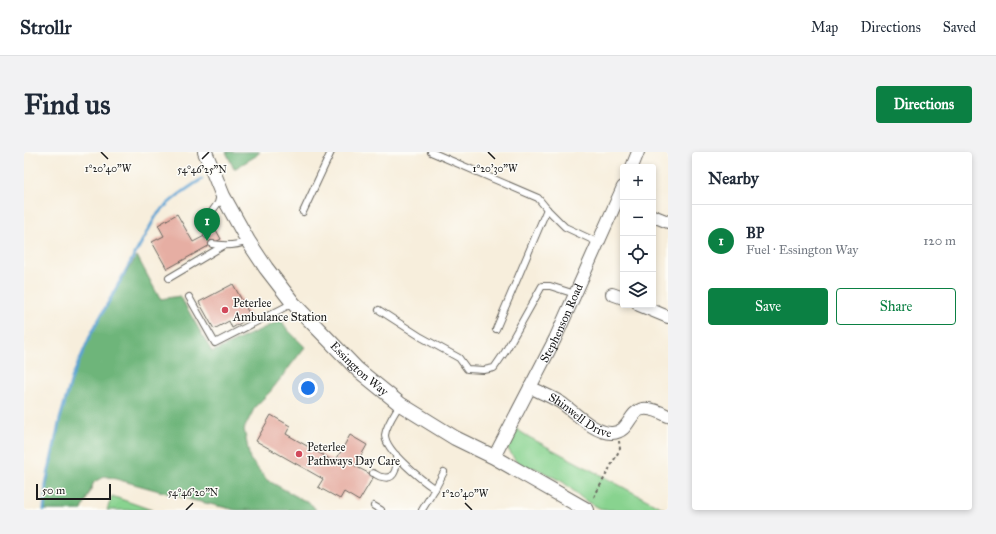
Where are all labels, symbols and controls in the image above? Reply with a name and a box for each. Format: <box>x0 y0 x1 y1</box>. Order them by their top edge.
text: Strollr <box>20 16 72 39</box>
text: Map <box>811 19 838 36</box>
text: Directions <box>860 19 921 36</box>
text: Saved <box>943 19 976 36</box>
button: Directions <box>876 86 972 123</box>
text: Find us <box>24 87 110 122</box>
text: 1°20'40"W <box>85 163 132 175</box>
text: 1°20'30"W <box>473 163 518 175</box>
text: 54°46'25"N <box>177 164 227 176</box>
map controls <box>620 164 656 308</box>
button: + <box>620 164 656 200</box>
text: Nearby <box>708 168 759 189</box>
button: − <box>620 200 656 236</box>
pin: 1 <box>194 208 220 241</box>
text: BP <box>746 224 764 242</box>
text: 1 <box>718 233 724 249</box>
text: 120 m <box>923 233 956 249</box>
button: locate <box>620 236 656 272</box>
text: Fuel · Essington Way <box>746 242 858 258</box>
button: layers <box>620 272 656 308</box>
street label: Stephenson Road <box>537 281 586 365</box>
button: Save <box>708 288 828 325</box>
button: Share <box>836 288 956 325</box>
place label: Peterlee Ambulance Station <box>232 296 328 324</box>
marker: Peterlee Ambulance Station <box>220 305 230 315</box>
street label: Essington Way <box>327 339 391 399</box>
your location <box>298 378 318 398</box>
street label: Shinwell Drive <box>546 390 612 440</box>
place label: Peterlee Pathways Day Care <box>307 440 400 468</box>
marker: Peterlee Pathways Day Care <box>294 449 304 459</box>
scale bar <box>36 482 111 501</box>
text: 50 m <box>42 484 65 497</box>
text: 54°46'20"N <box>168 487 219 499</box>
text: 1°20'40"W <box>442 488 489 500</box>

